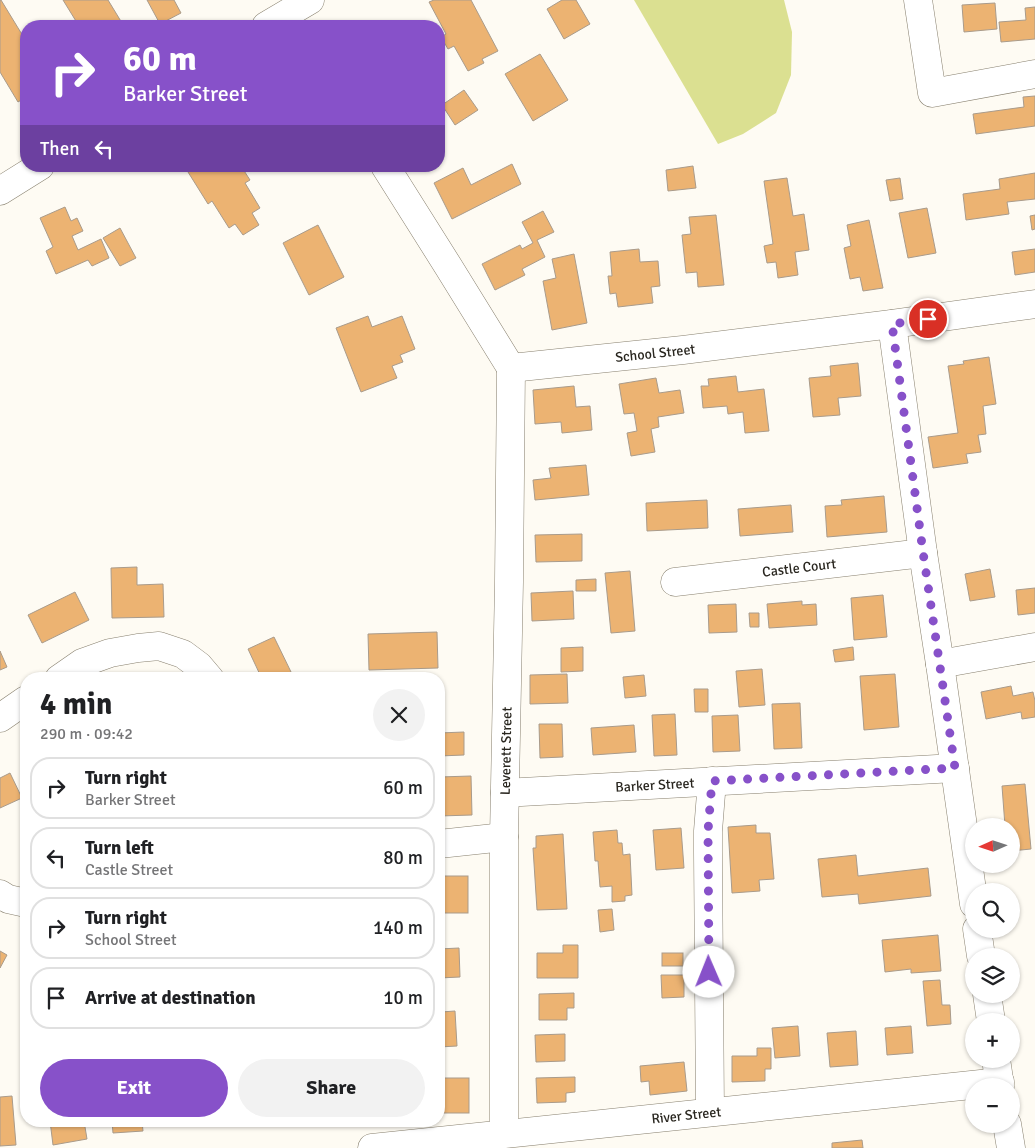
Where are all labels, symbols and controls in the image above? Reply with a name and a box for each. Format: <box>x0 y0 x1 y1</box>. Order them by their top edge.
text: 60 m <box>123 37 197 80</box>
icon: right <box>40 40 105 105</box>
text: Barker Street <box>123 80 247 107</box>
icon: left <box>90 135 118 163</box>
text: Then <box>40 137 80 161</box>
pin <box>907 298 949 340</box>
icon: arrive <box>914 305 942 333</box>
street label: School Street <box>614 340 696 366</box>
street label: Castle Court <box>761 555 837 580</box>
text: 4 min <box>40 686 112 723</box>
button: close <box>373 689 425 741</box>
street label: Leverett Street <box>496 707 515 795</box>
text: 290 m · 09:42 <box>40 724 133 744</box>
text: Turn right <box>85 766 167 790</box>
icon: right <box>42 774 70 802</box>
street label: Barker Street <box>615 774 695 795</box>
text: 60 m <box>383 776 423 800</box>
text: Barker Street <box>85 790 176 810</box>
north arrow <box>965 818 1020 872</box>
map controls <box>965 818 1020 1133</box>
text: Turn left <box>85 836 154 860</box>
icon: left <box>42 844 70 872</box>
text: 80 m <box>383 846 423 870</box>
text: Castle Street <box>85 860 173 880</box>
button: search <box>965 883 1020 938</box>
text: Turn right <box>85 906 167 930</box>
icon: right <box>42 914 70 942</box>
text: 140 m <box>373 916 423 940</box>
text: School Street <box>85 930 177 950</box>
position arrow <box>682 945 734 997</box>
button: layers <box>965 948 1020 1003</box>
icon: arrive <box>42 984 70 1012</box>
text: Arrive at destination <box>85 986 256 1010</box>
text: 10 m <box>383 986 423 1010</box>
button: + <box>965 1013 1020 1068</box>
button: Exit <box>40 1059 228 1117</box>
button: Share <box>238 1059 425 1117</box>
button: − <box>965 1078 1020 1133</box>
street label: River Street <box>651 1103 722 1127</box>

